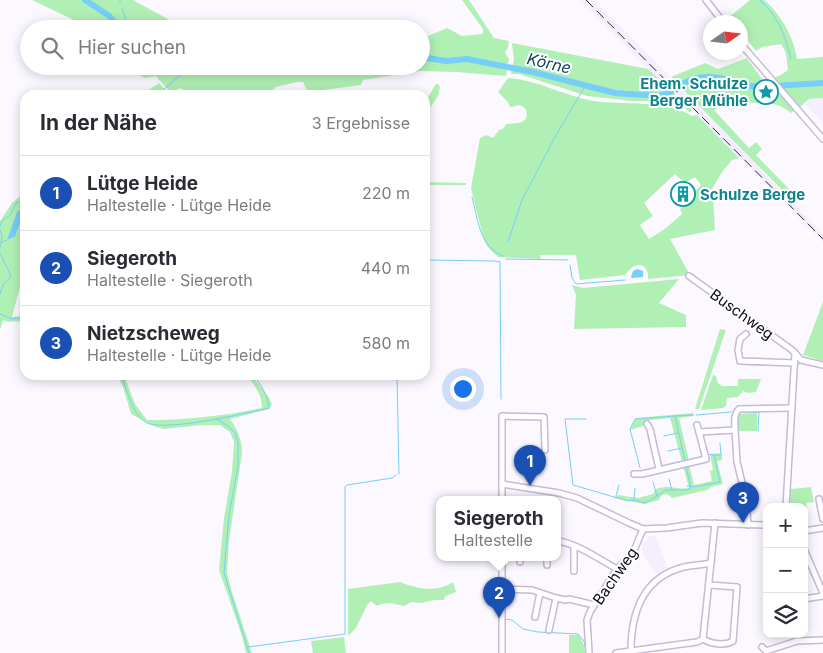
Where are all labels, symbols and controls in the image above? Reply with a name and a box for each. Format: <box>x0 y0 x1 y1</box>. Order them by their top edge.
north arrow <box>703 15 748 60</box>
search box <box>20 20 430 75</box>
icon: search <box>38 34 66 62</box>
text: Hier suchen <box>78 36 186 59</box>
water label: Körne <box>525 48 573 78</box>
place label: Ehem. Schulze Berger Mühle <box>640 74 748 110</box>
place icon: Ehem. Schulze Berger Mühle <box>753 79 779 105</box>
text: In der Nähe <box>40 110 157 135</box>
text: 3 Ergebnisse <box>312 113 410 133</box>
text: Lütge Heide <box>87 172 198 195</box>
building icon: Schulze Berge <box>670 181 696 207</box>
text: 1 <box>53 183 59 203</box>
text: 220 m <box>362 183 410 203</box>
place label: Schulze Berge <box>700 185 805 204</box>
text: Haltestelle · Lütge Heide <box>87 195 271 215</box>
text: Siegeroth <box>87 247 177 270</box>
text: 2 <box>51 258 61 278</box>
text: 440 m <box>361 258 410 278</box>
text: Haltestelle · Siegeroth <box>87 270 253 290</box>
street label: Buschweg <box>706 285 778 343</box>
text: Nietzscheweg <box>87 322 220 345</box>
text: 3 <box>51 333 61 353</box>
text: 580 m <box>362 333 410 353</box>
text: Haltestelle · Lütge Heide <box>87 345 271 365</box>
your location <box>450 376 476 402</box>
pin: 1 <box>514 445 546 486</box>
pin: 3 <box>727 482 759 523</box>
popup <box>436 496 561 561</box>
map controls <box>763 503 808 638</box>
button: + <box>763 503 808 548</box>
text: Siegeroth <box>454 507 544 530</box>
text: Haltestelle <box>454 530 533 550</box>
street label: Bachweg <box>588 544 642 608</box>
button: − <box>763 548 808 593</box>
pin: 2 <box>483 577 515 618</box>
button: layers <box>763 593 808 638</box>

